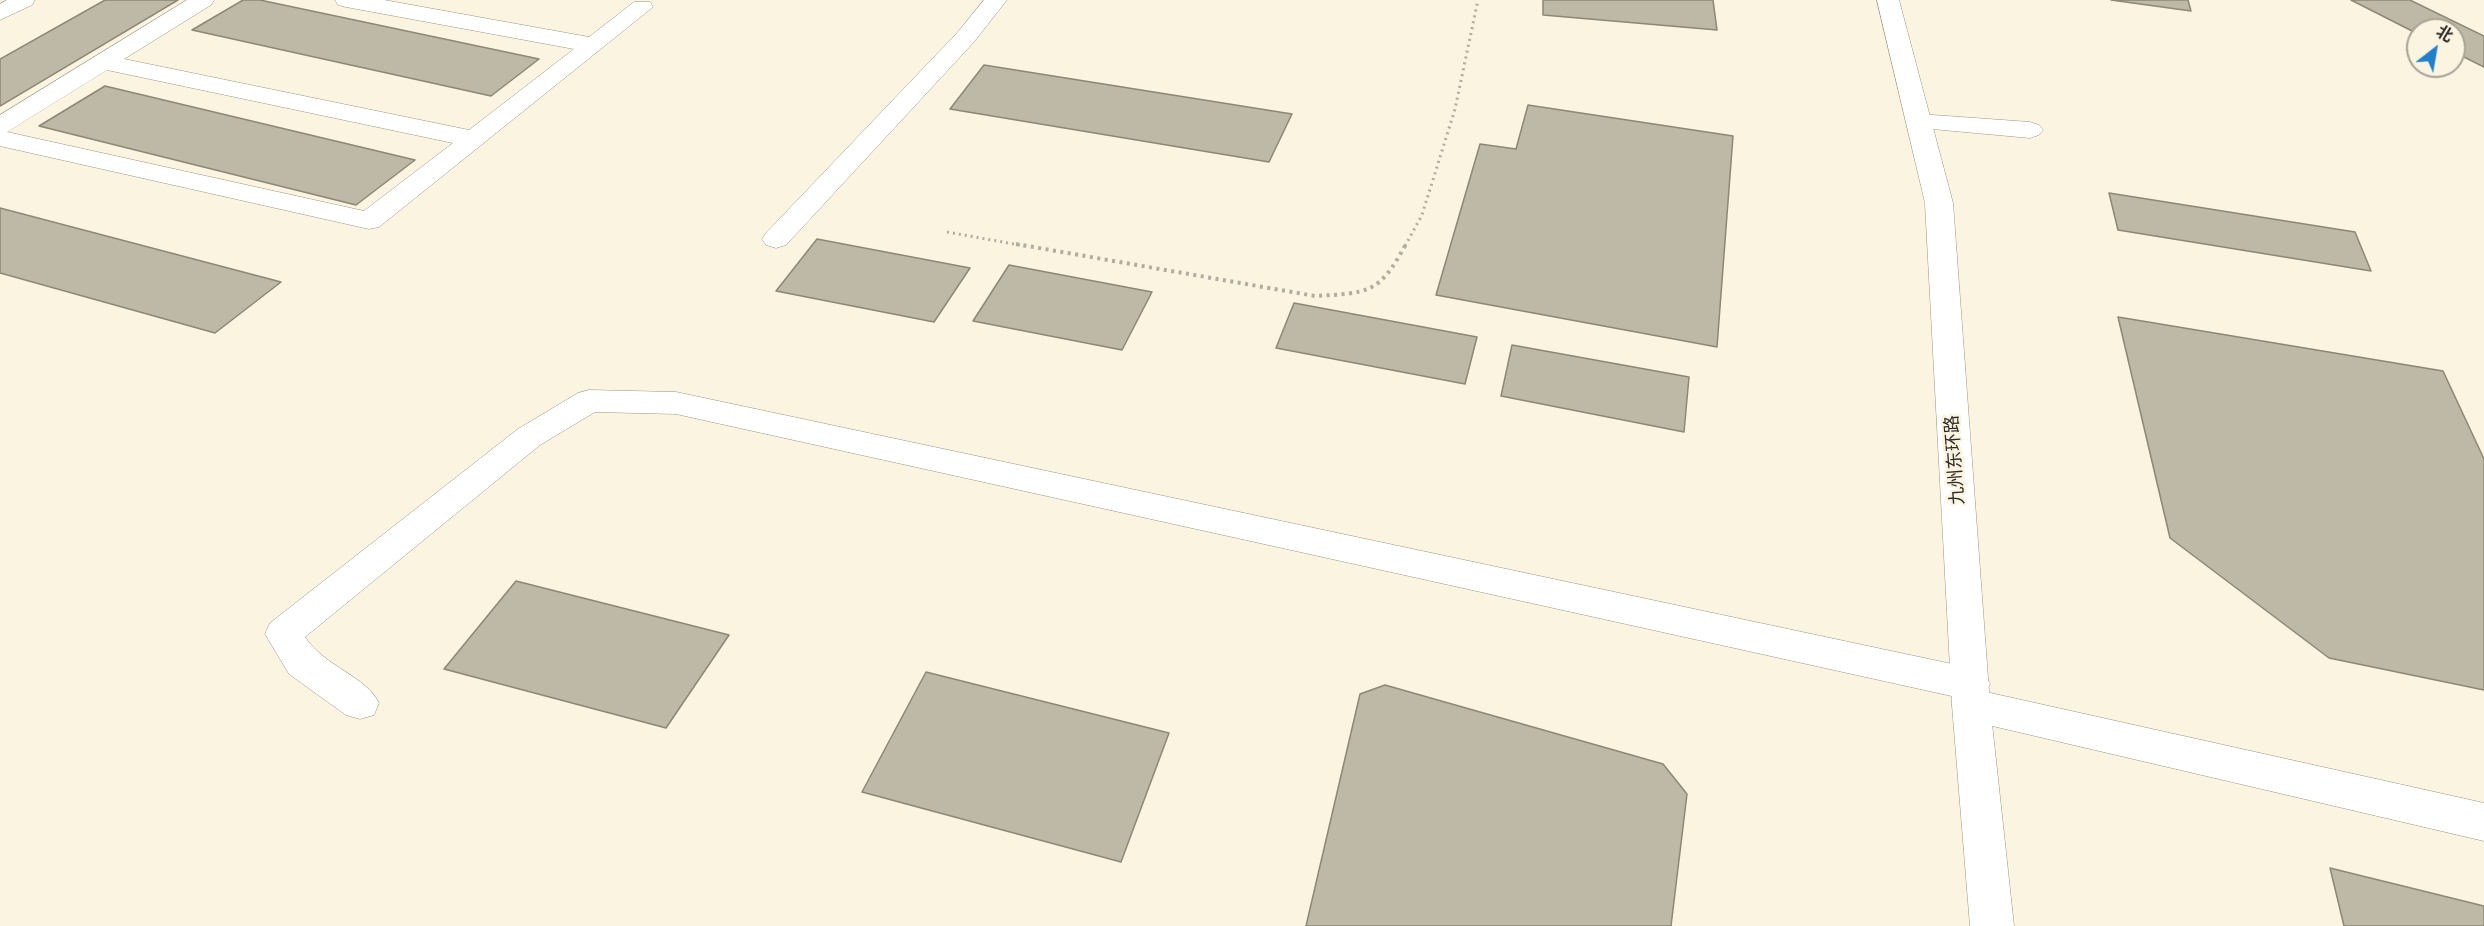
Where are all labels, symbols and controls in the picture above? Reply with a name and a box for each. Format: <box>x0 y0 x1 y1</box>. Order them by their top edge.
north arrow <box>2406 18 2466 78</box>
text: 北 <box>2432 20 2457 48</box>
street label: 九州东环路 <box>1942 414 1970 506</box>

